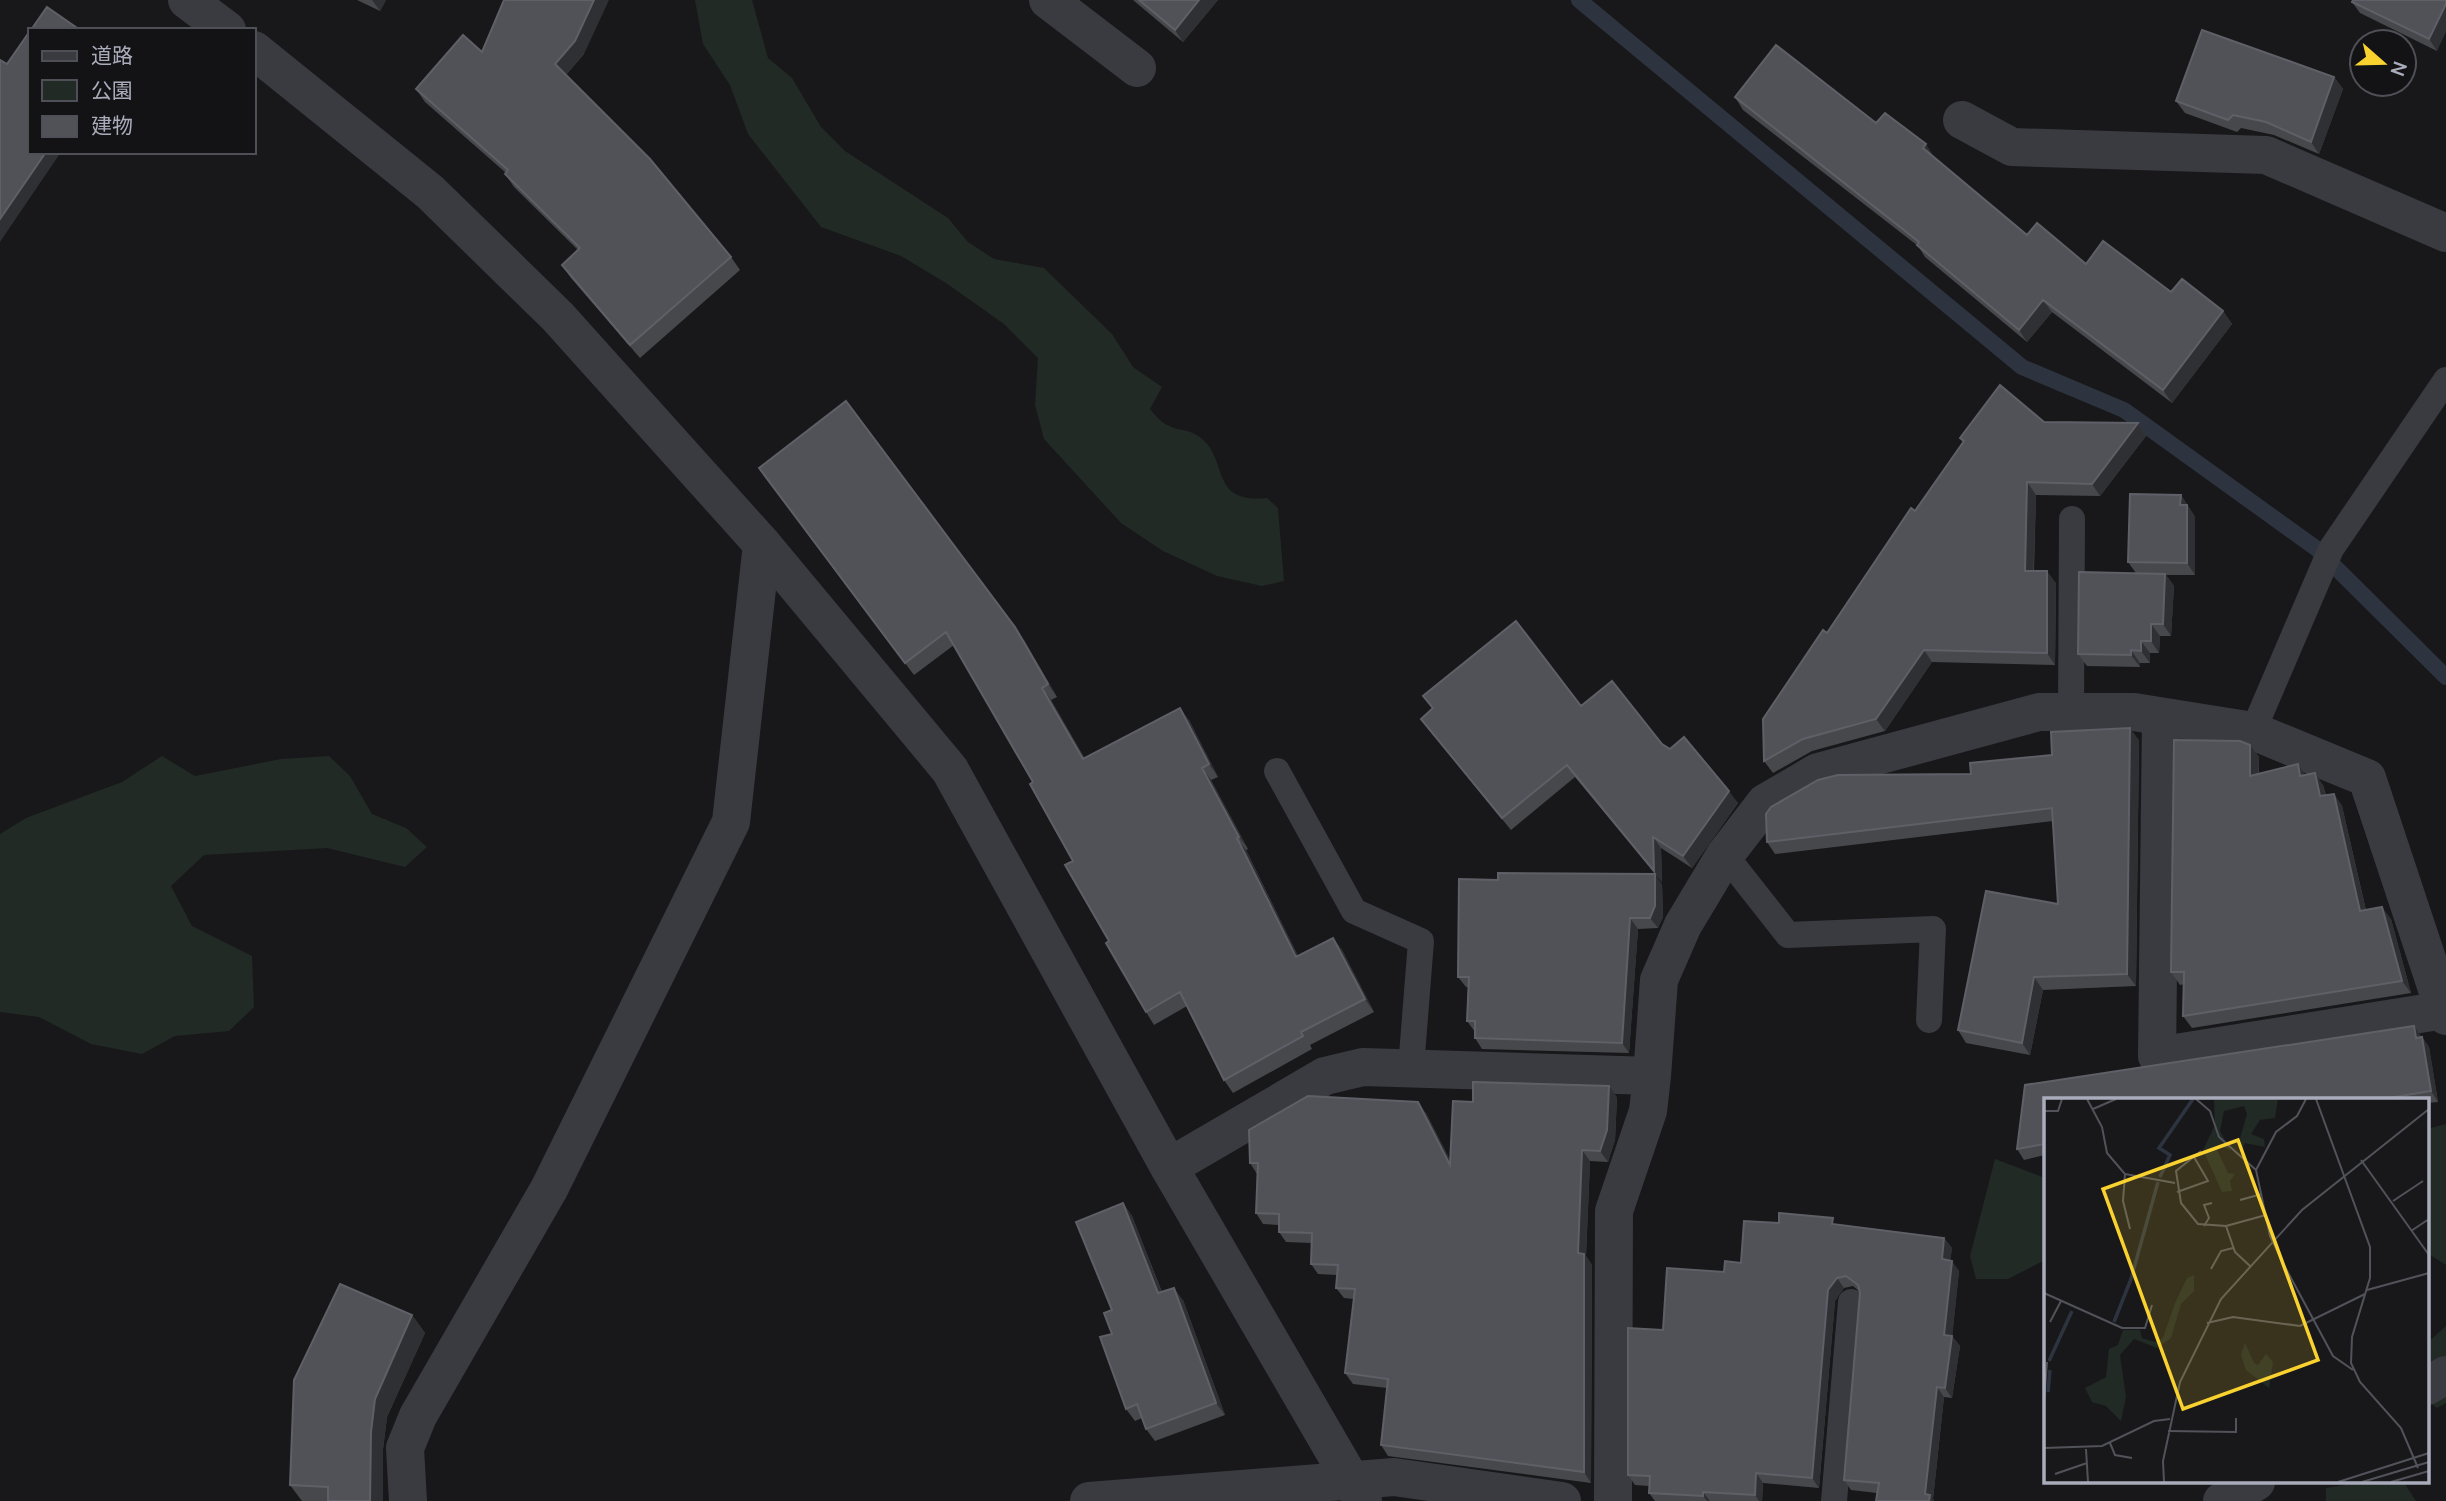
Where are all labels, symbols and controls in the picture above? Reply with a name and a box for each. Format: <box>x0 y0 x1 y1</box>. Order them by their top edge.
legend <box>28 28 256 154</box>
north arrow <box>2348 28 2418 98</box>
text: 道路 <box>91 41 133 69</box>
text: N <box>2384 58 2414 80</box>
text: 公園 <box>91 76 133 104</box>
text: 建物 <box>91 111 133 139</box>
inset map <box>2044 1098 2428 1484</box>

